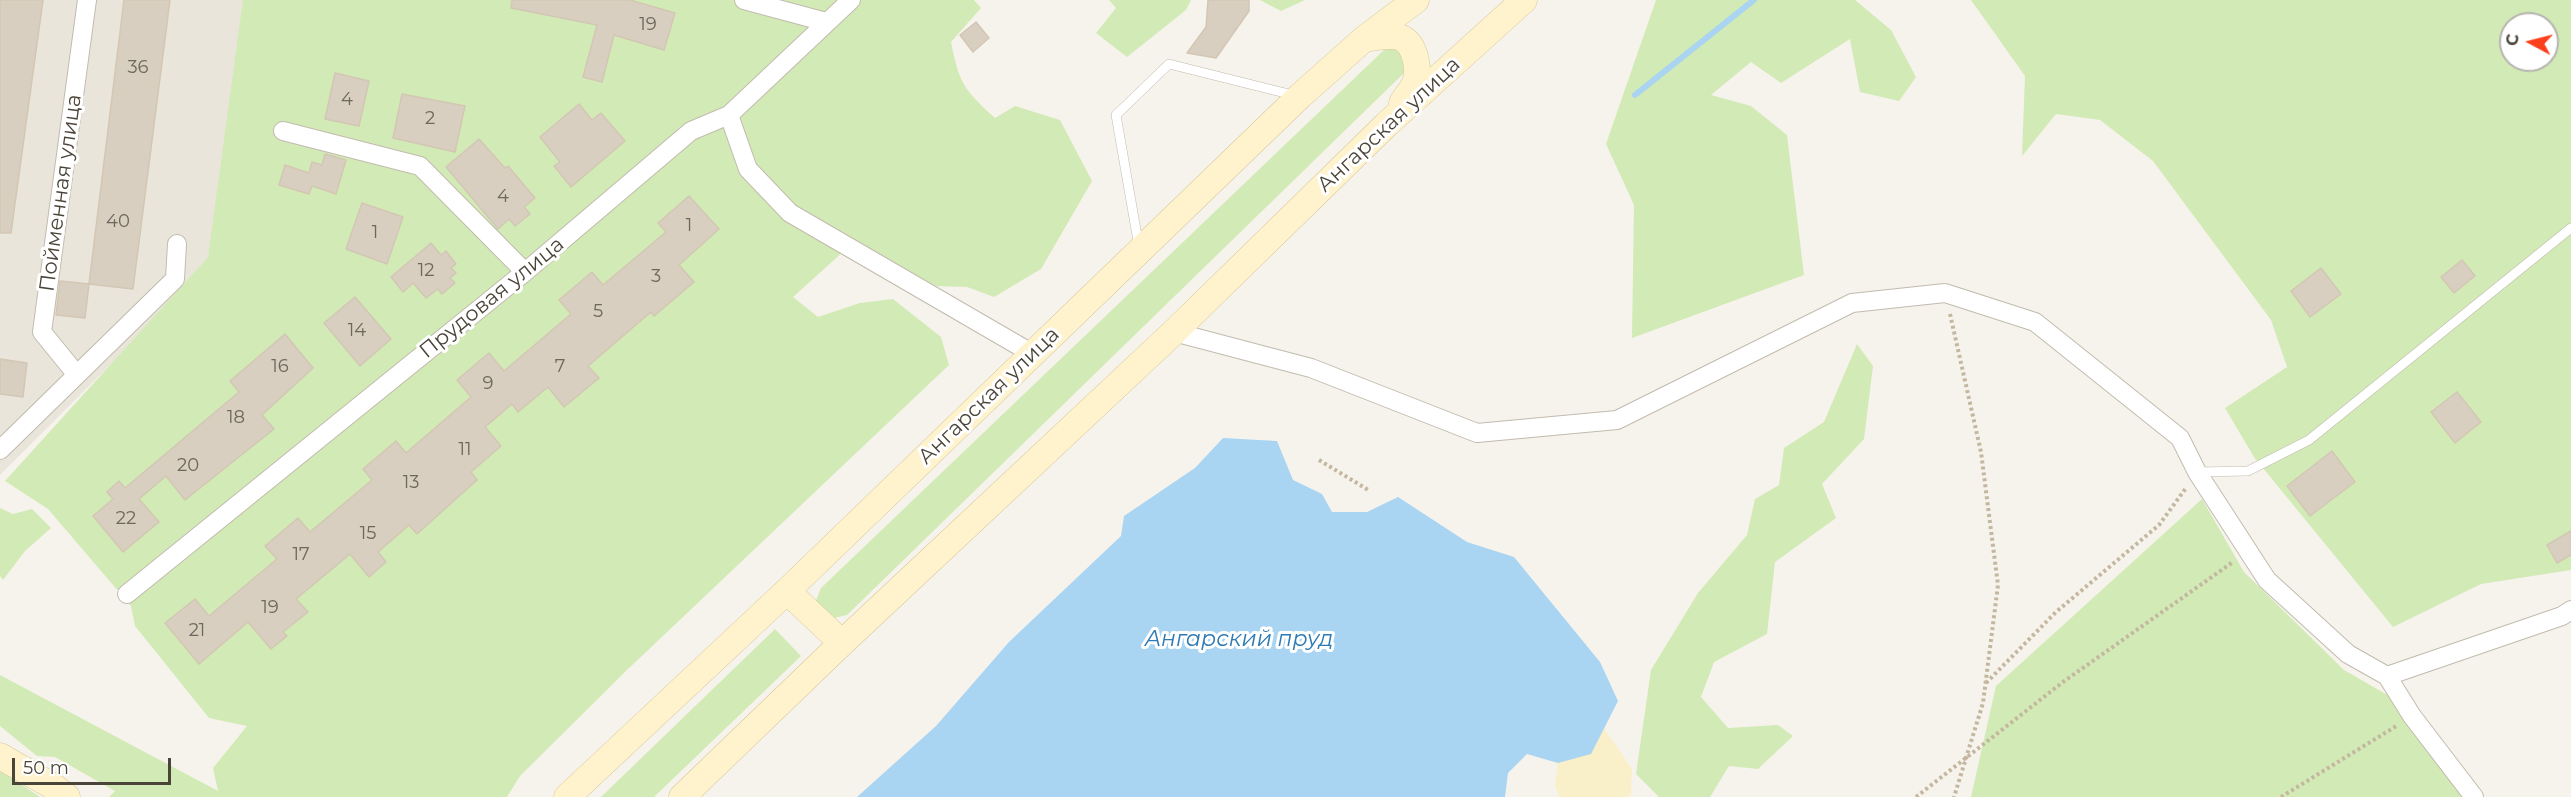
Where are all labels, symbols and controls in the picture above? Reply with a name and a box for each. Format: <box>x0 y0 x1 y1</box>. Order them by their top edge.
north arrow <box>2499 12 2559 72</box>
house number: 19 <box>639 14 657 36</box>
text: С <box>2502 33 2523 47</box>
street label: Ангарская улица <box>1312 52 1466 198</box>
house number: 36 <box>127 57 149 79</box>
house number: 4 <box>341 89 353 111</box>
street label: Пойменная улица <box>35 93 87 293</box>
house number: 2 <box>425 108 435 130</box>
house number: 4 <box>497 186 509 208</box>
house number: 40 <box>106 211 130 233</box>
house number: 1 <box>686 215 692 237</box>
house number: 1 <box>372 222 378 244</box>
street label: Прудовая улица <box>415 232 569 364</box>
house number: 12 <box>418 260 434 282</box>
house number: 3 <box>651 266 661 288</box>
house number: 5 <box>593 301 603 323</box>
house number: 14 <box>348 320 366 342</box>
street label: Ангарская улица <box>913 322 1065 470</box>
house number: 16 <box>271 356 289 378</box>
house number: 7 <box>555 356 565 378</box>
house number: 9 <box>483 373 493 395</box>
house number: 18 <box>227 407 245 429</box>
house number: 11 <box>459 439 471 461</box>
house number: 20 <box>177 455 199 477</box>
house number: 13 <box>403 472 419 494</box>
house number: 22 <box>116 508 136 530</box>
house number: 15 <box>360 523 376 545</box>
house number: 17 <box>292 544 310 566</box>
house number: 19 <box>261 597 279 619</box>
house number: 21 <box>189 620 205 642</box>
water label: Ангарский пруд <box>1145 627 1333 653</box>
scale bar <box>15 746 174 784</box>
text: 50 m <box>23 757 69 779</box>

